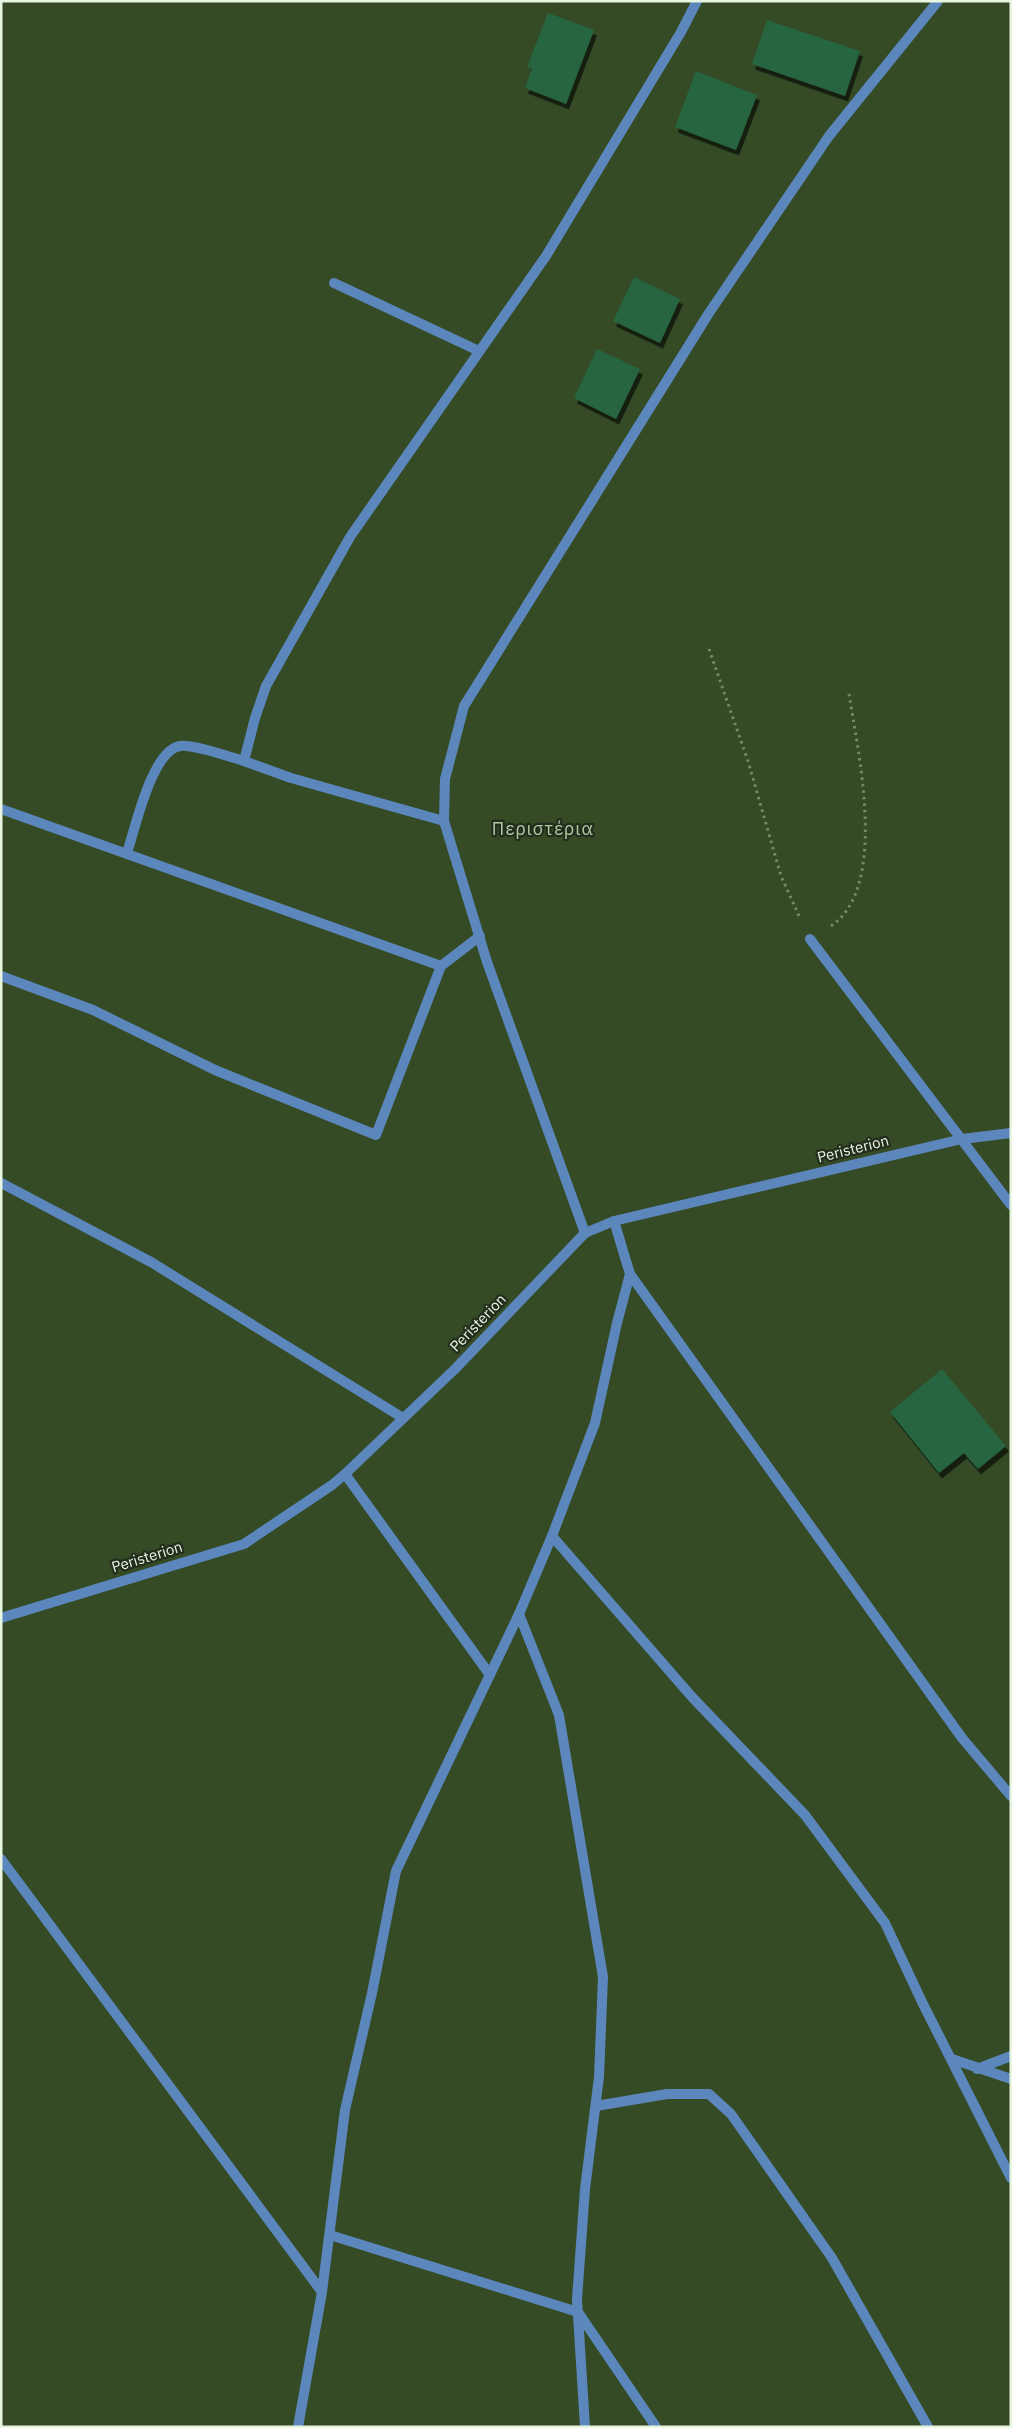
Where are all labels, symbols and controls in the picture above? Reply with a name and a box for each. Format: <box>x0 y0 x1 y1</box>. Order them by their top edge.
district label: Περιστέρια <box>492 817 594 840</box>
street label: Peristerion <box>815 1130 891 1167</box>
street label: Peristerion <box>445 1290 510 1356</box>
street label: Peristerion <box>109 1537 185 1576</box>

